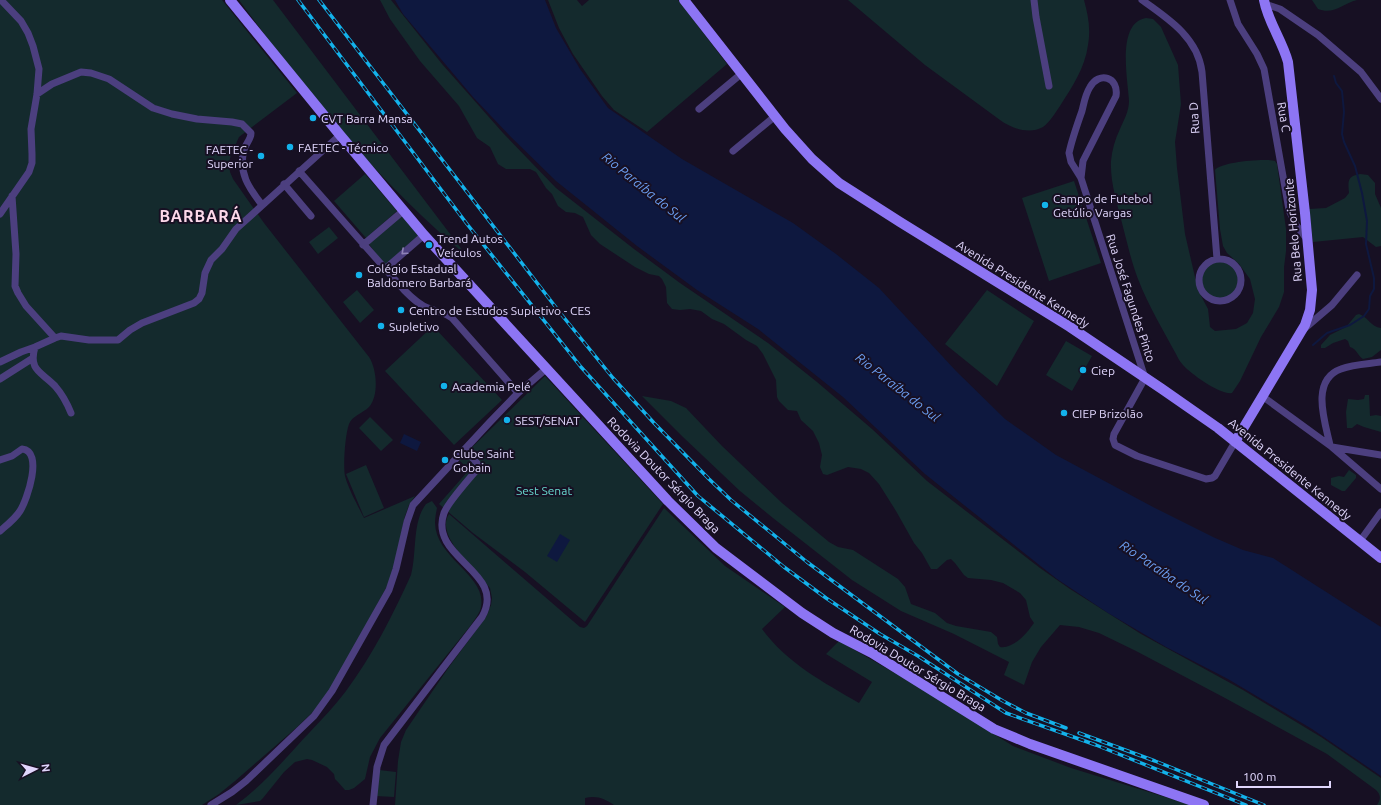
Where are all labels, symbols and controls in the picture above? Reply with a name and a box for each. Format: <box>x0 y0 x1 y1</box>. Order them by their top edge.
street label: Rua C <box>1275 101 1293 134</box>
street label: Rua D <box>1186 102 1202 134</box>
place label: CVT Barra Mansa <box>321 112 413 125</box>
marker: CVT Barra Mansa <box>308 113 318 123</box>
place label: FAETEC - Técnico <box>298 141 389 154</box>
marker: FAETEC - Técnico <box>285 142 295 152</box>
place label: FAETEC - Superior <box>206 143 254 170</box>
water label: Rio Paraíba do Sul <box>600 149 689 225</box>
marker: FAETEC - Superior <box>256 151 266 161</box>
street label: Rua Belo Horizonte <box>1282 178 1304 282</box>
place label: Campo de Futebol Getúlio Vargas <box>1053 192 1152 219</box>
marker: Campo de Futebol Getúlio Vargas <box>1040 200 1050 210</box>
district label: BARBARÁ <box>159 205 243 225</box>
place label: Trend Autos Veículos <box>437 232 503 259</box>
street label: Rua José Fagundes Pinto <box>1104 232 1158 364</box>
street label: Avenida Presidente Kennedy <box>954 238 1092 330</box>
marker: Trend Autos Veículos <box>424 240 434 250</box>
one-way arrow <box>402 247 409 254</box>
place label: Colégio Estadual Baldomero Barbará <box>367 262 472 289</box>
marker: Colégio Estadual Baldomero Barbará <box>354 270 364 280</box>
place label: Centro de Estudos Supletivo - CES <box>409 304 590 317</box>
marker: Centro de Estudos Supletivo - CES <box>396 305 406 315</box>
place label: Supletivo <box>389 320 439 333</box>
marker: Supletivo <box>376 321 386 331</box>
water label: Rio Paraíba do Sul <box>853 350 943 424</box>
place label: Ciep <box>1091 364 1115 377</box>
marker: Ciep <box>1078 365 1088 375</box>
place label: Academia Pelé <box>452 380 531 393</box>
marker: Academia Pelé <box>439 381 449 391</box>
place label: CIEP Brizolão <box>1072 407 1143 420</box>
marker: CIEP Brizolão <box>1059 408 1069 418</box>
place label: SEST/SENAT <box>515 414 580 427</box>
street label: Rodovia Doutor Sérgio Braga <box>605 414 723 536</box>
marker: SEST/SENAT <box>502 415 512 425</box>
street label: Avenida Presidente Kennedy <box>1226 416 1354 523</box>
place label: Clube Saint Gobain <box>453 447 514 474</box>
marker: Clube Saint Gobain <box>440 455 450 465</box>
park label: Sest Senat <box>516 484 572 497</box>
water label: Rio Paraíba do Sul <box>1118 537 1211 607</box>
street label: Rodovia Doutor Sérgio Braga <box>848 622 988 714</box>
north arrow <box>16 749 56 789</box>
text: N <box>40 763 52 773</box>
scale bar <box>1237 763 1330 789</box>
text: 100 m <box>1243 770 1276 783</box>

